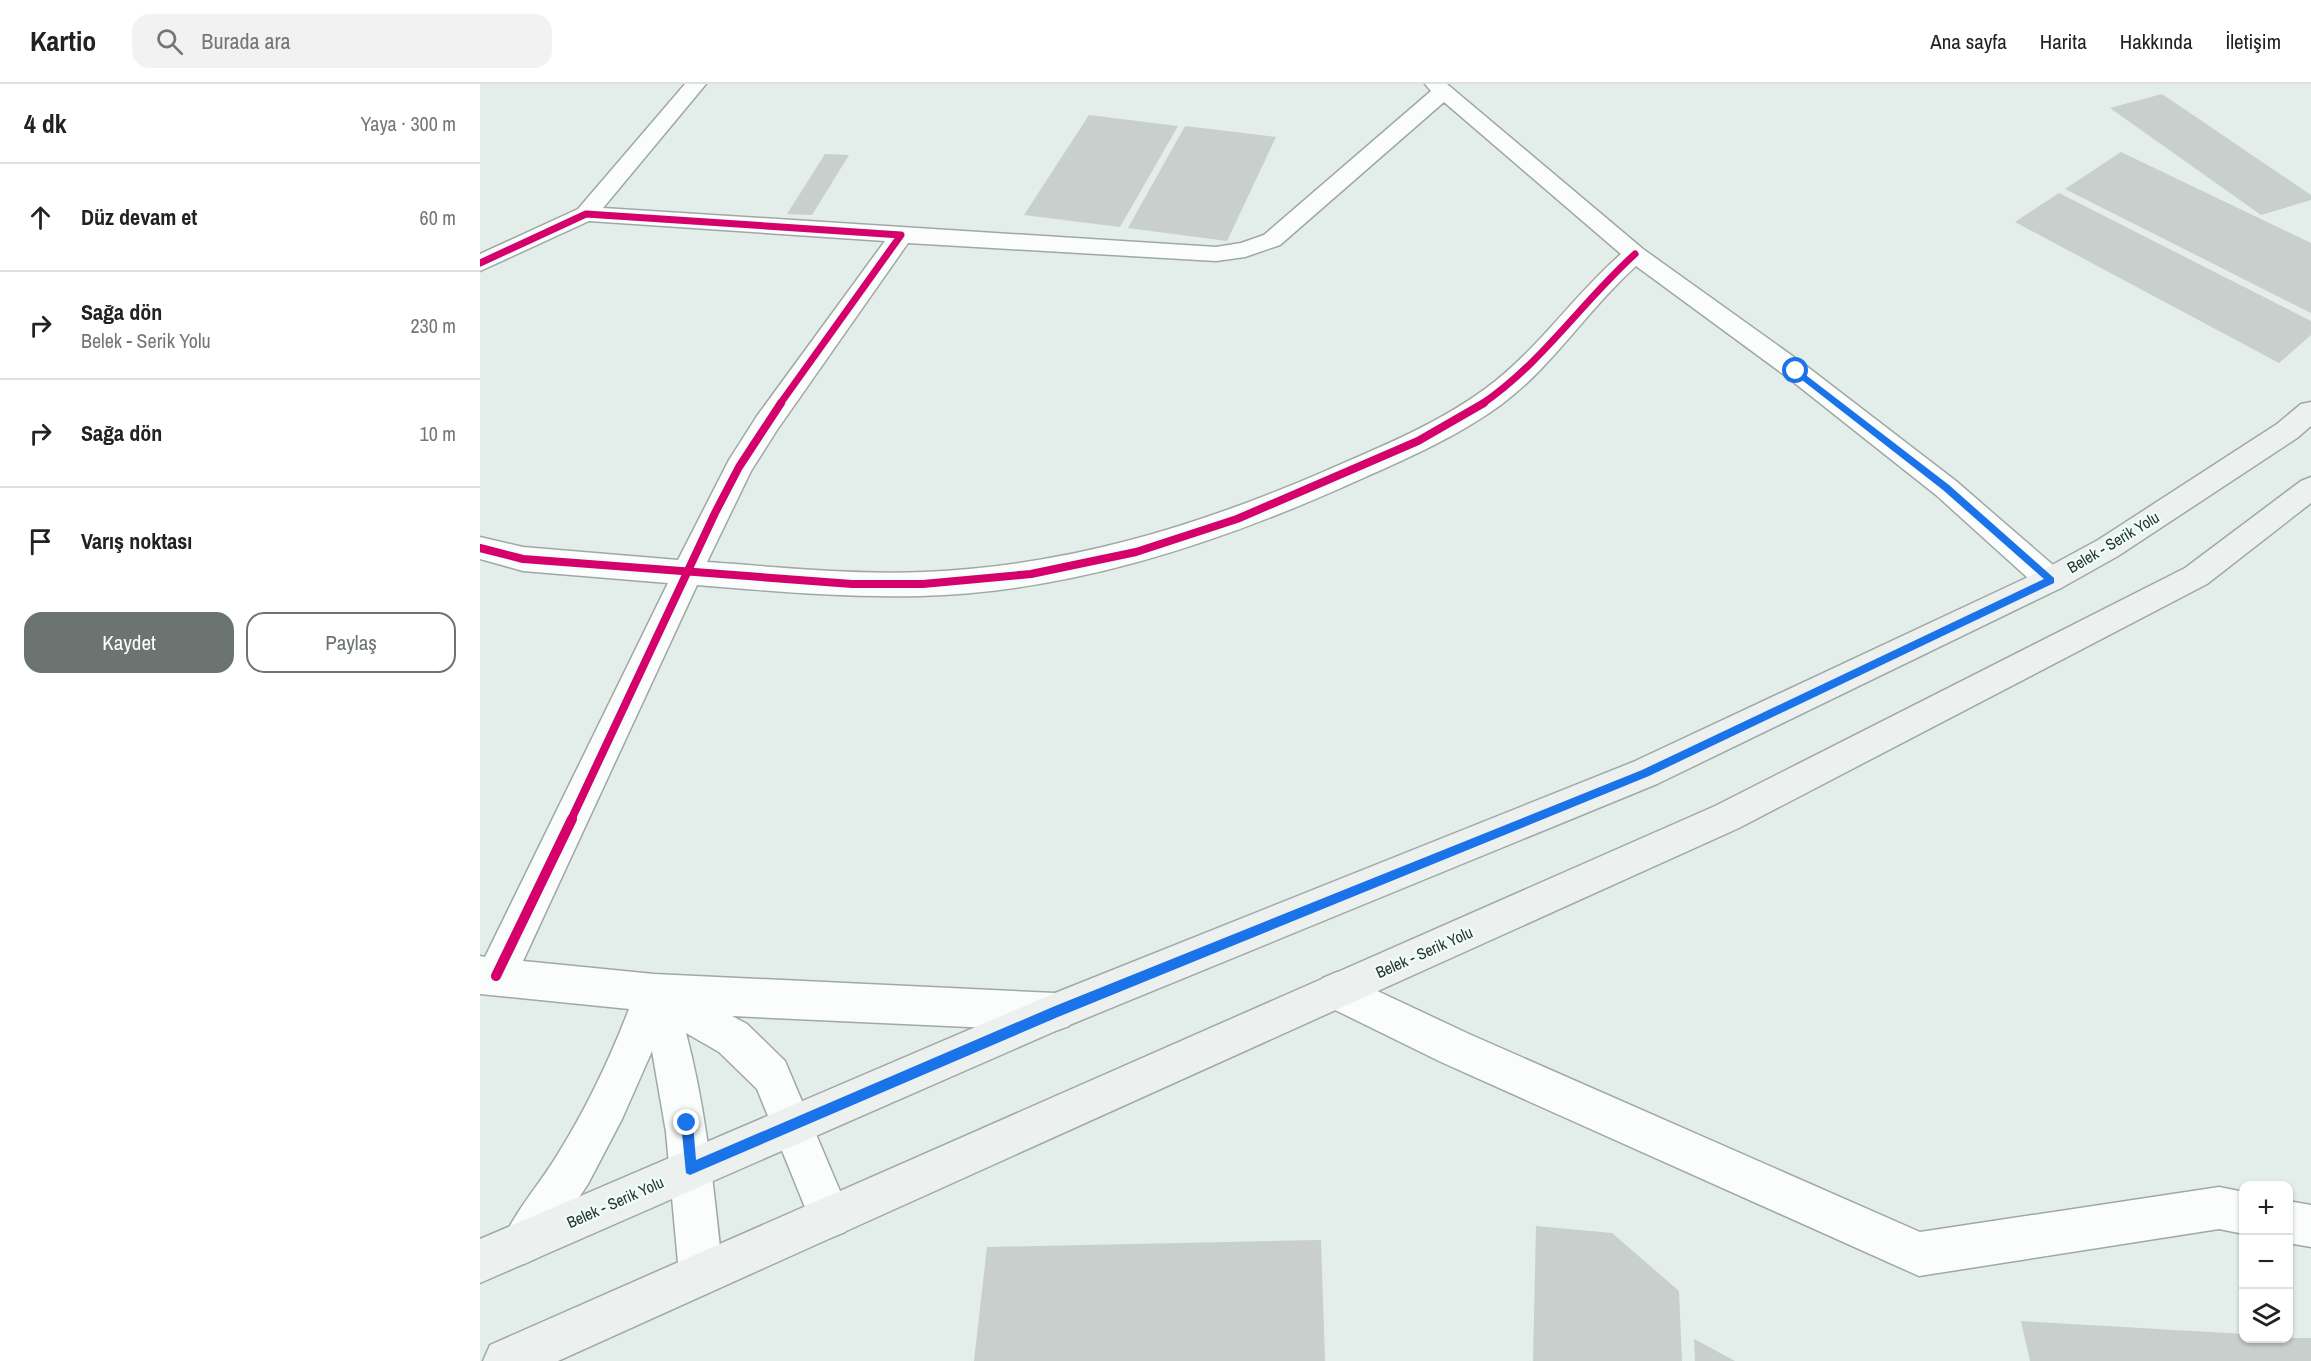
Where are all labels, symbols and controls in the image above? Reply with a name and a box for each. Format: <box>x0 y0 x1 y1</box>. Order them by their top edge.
search box <box>132 14 552 68</box>
text: Kartio <box>30 22 96 60</box>
icon: search <box>153 25 186 58</box>
text: Burada ara <box>201 26 291 56</box>
text: Ana sayfa <box>1930 27 2007 56</box>
text: Harita <box>2040 27 2087 56</box>
text: Hakkında <box>2120 27 2192 56</box>
text: İletişim <box>2225 27 2281 56</box>
text: 4 dk <box>24 106 67 141</box>
text: Yaya · 300 m <box>361 110 456 137</box>
icon: ahead <box>24 201 57 234</box>
text: Düz devam et <box>81 202 197 232</box>
text: 60 m <box>420 204 456 231</box>
text: Sağa dön <box>81 297 162 327</box>
icon: right <box>24 309 57 342</box>
text: 230 m <box>410 312 456 339</box>
text: Belek - Serik Yolu <box>81 327 211 354</box>
route start <box>1782 357 1808 383</box>
icon: right <box>24 417 57 450</box>
text: Sağa dön <box>81 418 162 448</box>
text: 10 m <box>420 420 456 447</box>
street label: Belek - Serik Yolu <box>2063 506 2163 578</box>
icon: arrive <box>24 525 57 558</box>
text: Varış noktası <box>81 526 192 556</box>
button: Kaydet <box>24 612 234 673</box>
button: Paylaş <box>246 612 456 673</box>
street label: Belek - Serik Yolu <box>1372 921 1476 983</box>
route end <box>673 1109 699 1135</box>
street label: Belek - Serik Yolu <box>563 1171 667 1233</box>
map controls <box>2239 1181 2293 1343</box>
button: + <box>2239 1181 2293 1235</box>
button: − <box>2239 1235 2293 1289</box>
button: layers <box>2239 1289 2293 1343</box>

